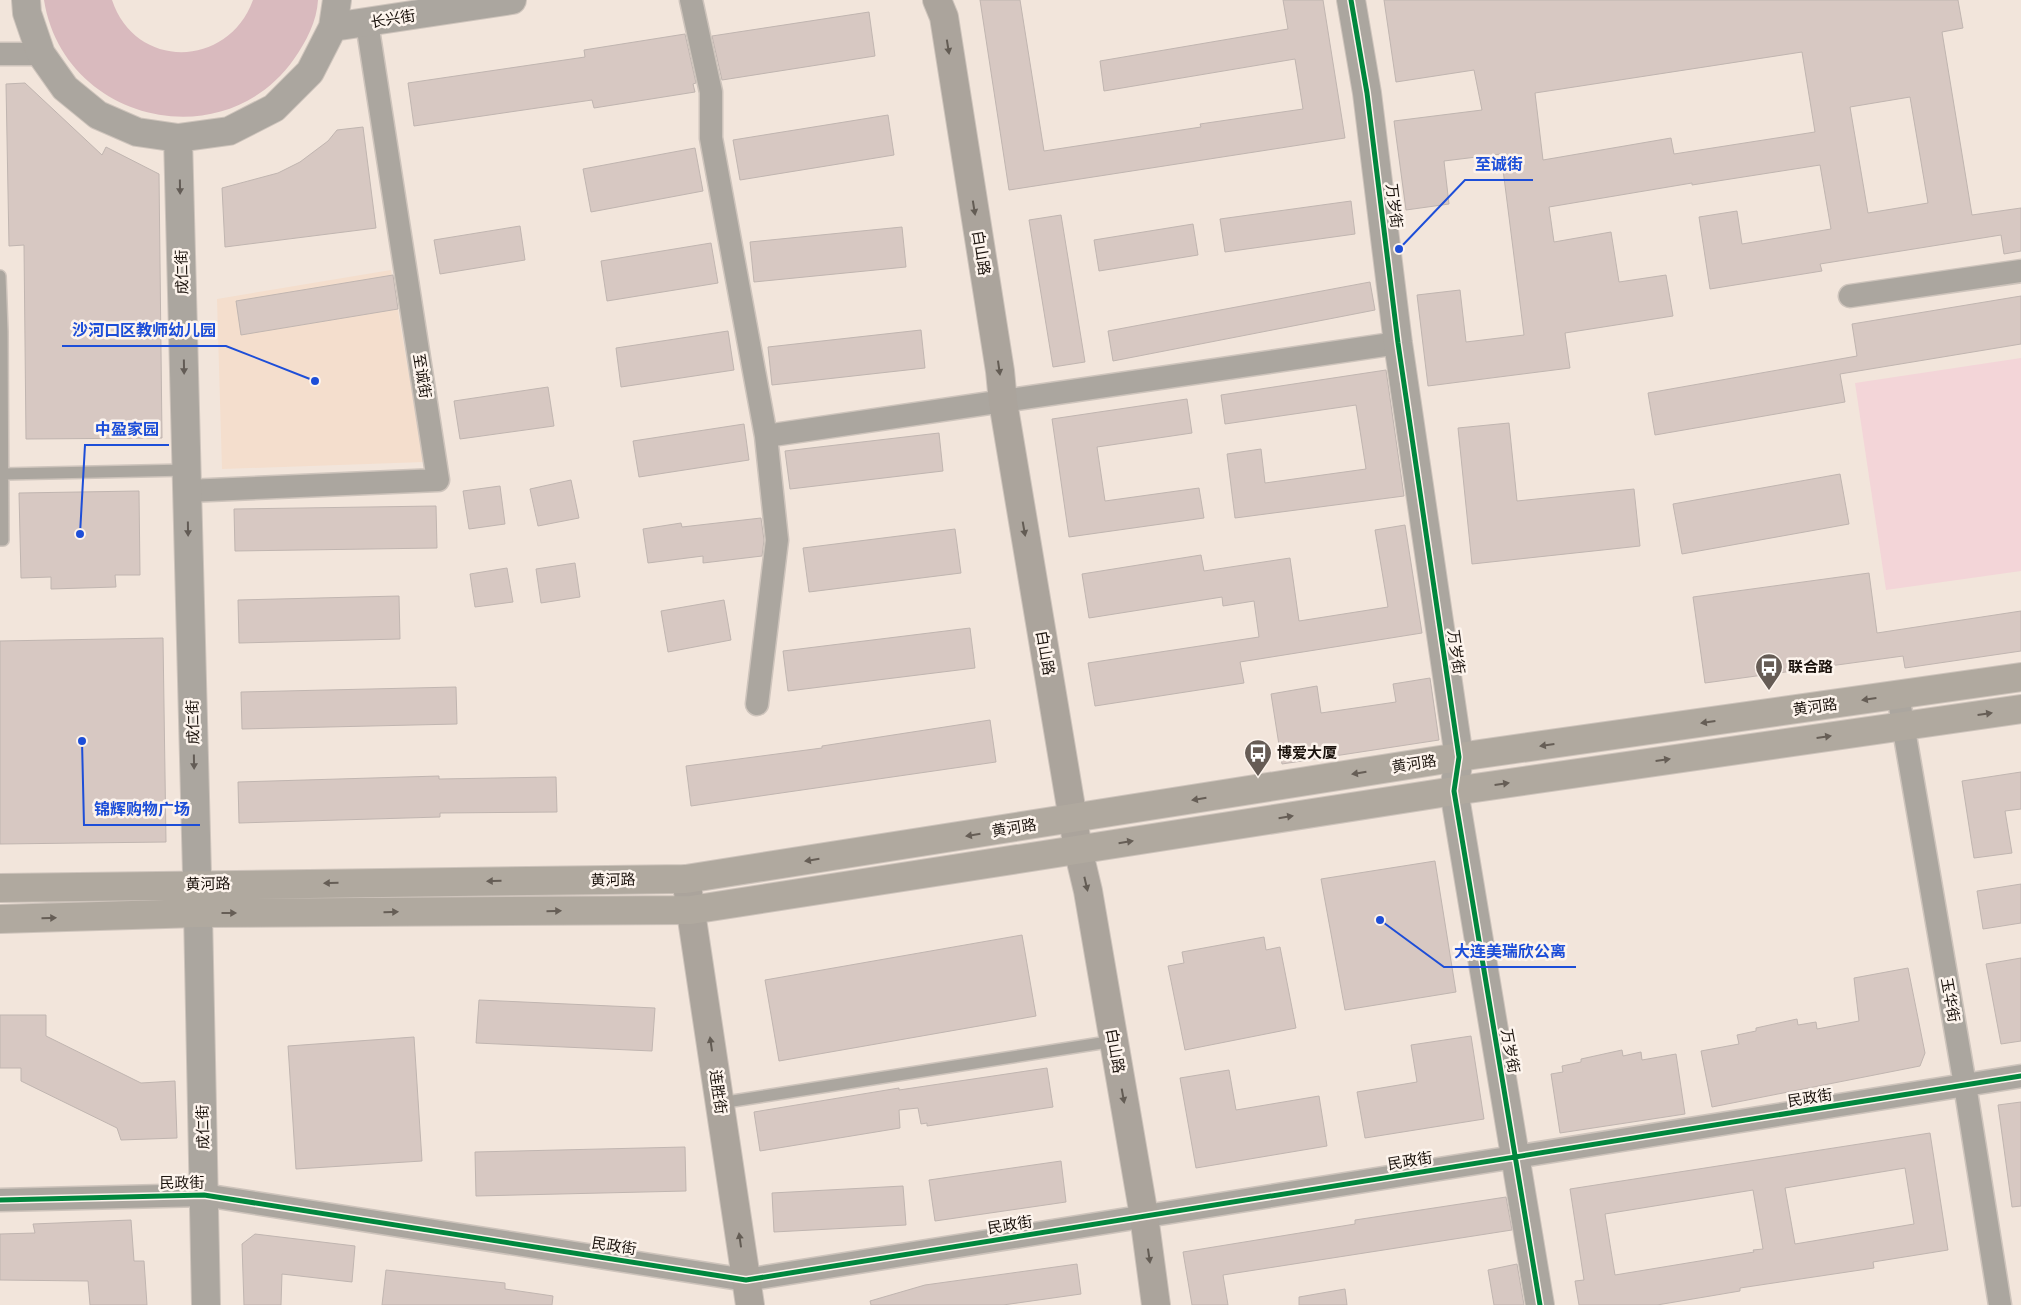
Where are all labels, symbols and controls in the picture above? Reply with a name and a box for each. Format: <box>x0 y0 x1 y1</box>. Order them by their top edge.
street label: 长兴街 <box>369 7 417 31</box>
one-way arrow <box>945 39 953 55</box>
callout: 至诚街 <box>1465 149 1533 180</box>
text: 至诚街 <box>1475 155 1523 175</box>
one-way arrow <box>176 179 184 195</box>
street label: 万岁街 <box>1382 183 1406 229</box>
one-way arrow <box>970 200 978 216</box>
street label: 白山路 <box>969 229 993 277</box>
street label: 成仁街 <box>173 249 191 295</box>
callout: 沙河口区教师幼儿园 <box>62 315 226 346</box>
text: 沙河口区教师幼儿园 <box>72 321 216 341</box>
street label: 至诚街 <box>410 352 434 400</box>
one-way arrow <box>180 359 188 375</box>
one-way arrow <box>995 360 1003 376</box>
callout: 中盈家园 <box>85 414 169 445</box>
text: 中盈家园 <box>95 420 159 440</box>
one-way arrow <box>1020 521 1028 537</box>
one-way arrow <box>185 522 193 538</box>
street label: 万岁街 <box>1444 628 1468 676</box>
street label: 白山路 <box>1032 629 1058 677</box>
bus stop icon: 联合路 <box>1754 652 1784 691</box>
place label: 联合路 <box>1788 658 1833 676</box>
street label: 黄河路 <box>1791 695 1839 719</box>
one-way arrow <box>1860 695 1876 703</box>
street label: 成仁街 <box>184 699 202 745</box>
one-way arrow <box>1977 710 1993 718</box>
one-way arrow <box>1700 718 1716 726</box>
one-way arrow <box>1816 733 1832 741</box>
bus stop icon: 博爱大厦 <box>1243 738 1273 777</box>
one-way arrow <box>1539 741 1555 749</box>
place label: 博爱大厦 <box>1277 744 1337 762</box>
street label: 黄河路 <box>1390 752 1438 776</box>
one-way arrow <box>190 754 198 770</box>
one-way arrow <box>1655 756 1671 764</box>
one-way arrow <box>1351 770 1367 778</box>
one-way arrow <box>1494 780 1510 788</box>
callout: 锦辉购物广场 <box>84 794 200 825</box>
one-way arrow <box>1190 795 1206 803</box>
text: 锦辉购物广场 <box>94 800 190 820</box>
one-way arrow <box>1279 812 1295 820</box>
street label: 黄河路 <box>990 816 1038 840</box>
one-way arrow <box>964 831 980 839</box>
one-way arrow <box>1118 838 1134 846</box>
one-way arrow <box>804 856 820 864</box>
street label: 黄河路 <box>590 871 636 889</box>
street label: 黄河路 <box>185 875 231 893</box>
one-way arrow <box>1082 877 1090 892</box>
one-way arrow <box>485 878 501 886</box>
one-way arrow <box>323 879 339 887</box>
one-way arrow <box>546 907 562 915</box>
one-way arrow <box>383 908 399 916</box>
one-way arrow <box>221 909 237 917</box>
one-way arrow <box>41 913 57 921</box>
callout: 大连美瑞欣公离 <box>1444 936 1576 967</box>
text: 大连美瑞欣公离 <box>1454 942 1566 962</box>
street label: 玉华街 <box>1937 976 1963 1024</box>
street label: 白山路 <box>1102 1027 1128 1075</box>
street label: 万岁街 <box>1497 1027 1523 1075</box>
one-way arrow <box>707 1036 715 1052</box>
street label: 连胜街 <box>706 1068 730 1116</box>
street label: 民政街 <box>1786 1086 1834 1110</box>
one-way arrow <box>1119 1088 1127 1104</box>
street label: 成仁街 <box>194 1104 212 1150</box>
street label: 民政街 <box>1386 1149 1434 1173</box>
street label: 民政街 <box>159 1174 205 1192</box>
street label: 民政街 <box>986 1213 1034 1237</box>
one-way arrow <box>736 1231 744 1247</box>
street label: 民政街 <box>590 1234 638 1258</box>
one-way arrow <box>1145 1249 1153 1265</box>

